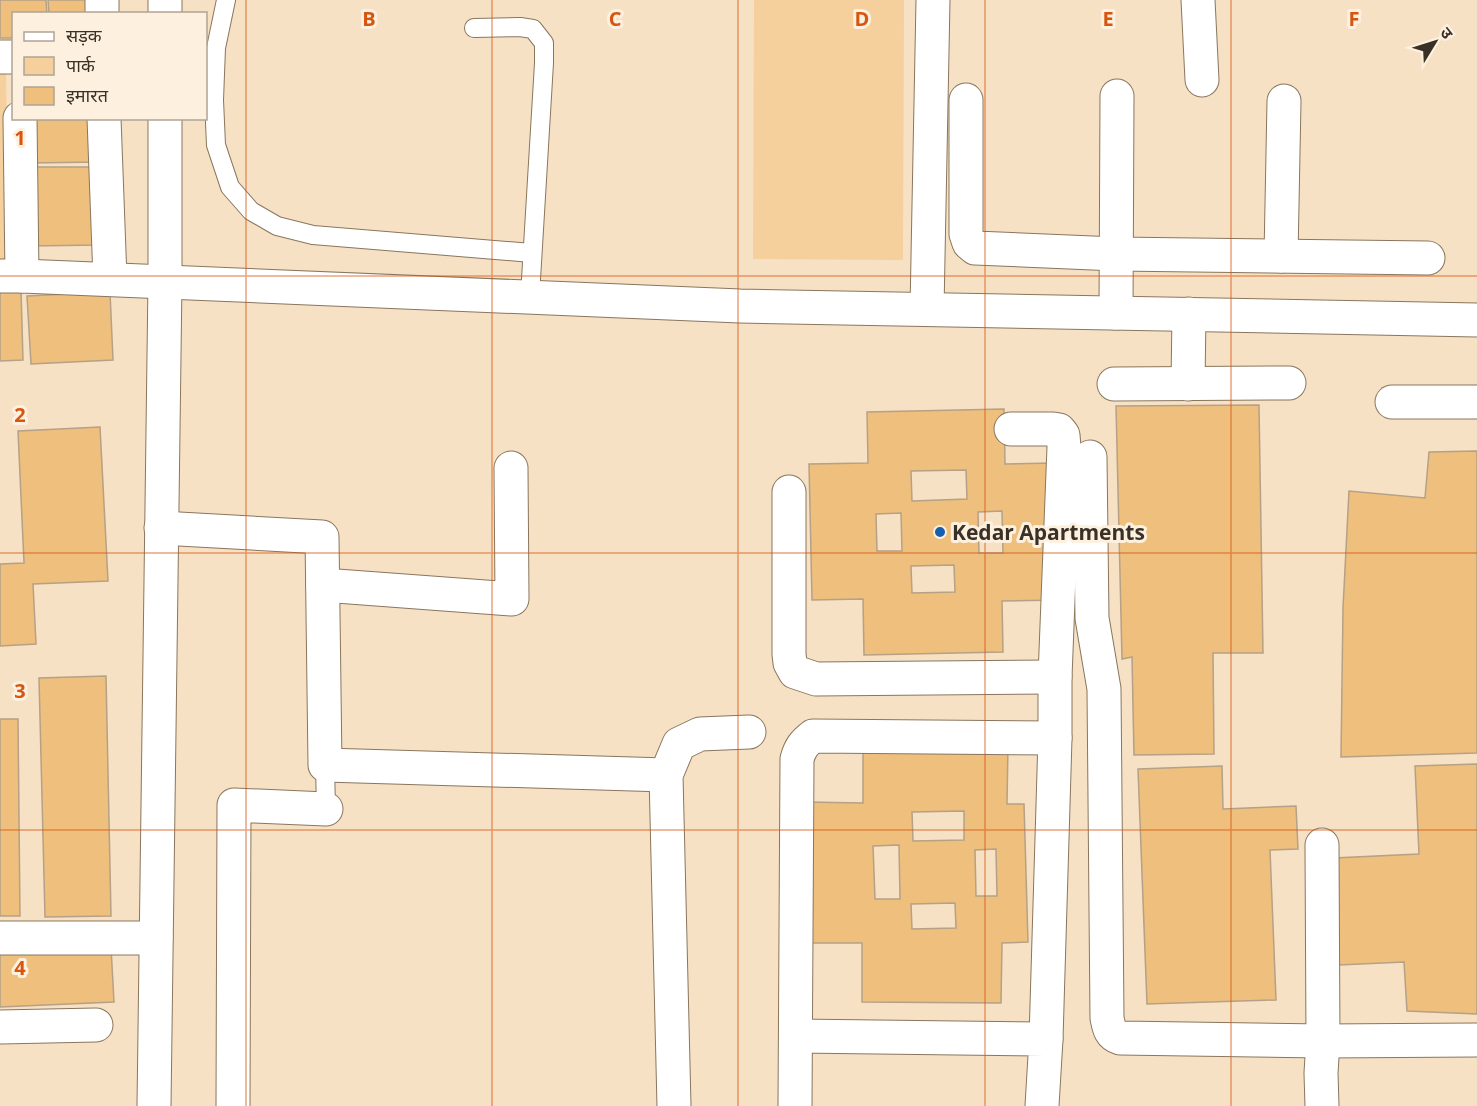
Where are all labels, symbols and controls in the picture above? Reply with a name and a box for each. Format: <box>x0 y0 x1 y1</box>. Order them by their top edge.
text: B <box>362 5 376 32</box>
text: C <box>609 5 622 32</box>
text: D <box>855 5 869 32</box>
text: E <box>1102 5 1114 32</box>
text: F <box>1349 5 1359 32</box>
legend <box>12 12 207 120</box>
north arrow <box>1405 12 1465 72</box>
text: उ <box>1435 22 1459 44</box>
text: सड़क <box>66 23 103 47</box>
text: पार्क <box>66 53 96 77</box>
text: इमारत <box>66 83 109 107</box>
text: 1 <box>14 124 26 151</box>
text: 2 <box>14 401 26 428</box>
place label: Kedar Apartments <box>952 518 1145 546</box>
marker: Kedar Apartments <box>933 525 947 539</box>
text: 3 <box>14 677 26 704</box>
text: 4 <box>14 954 26 981</box>

